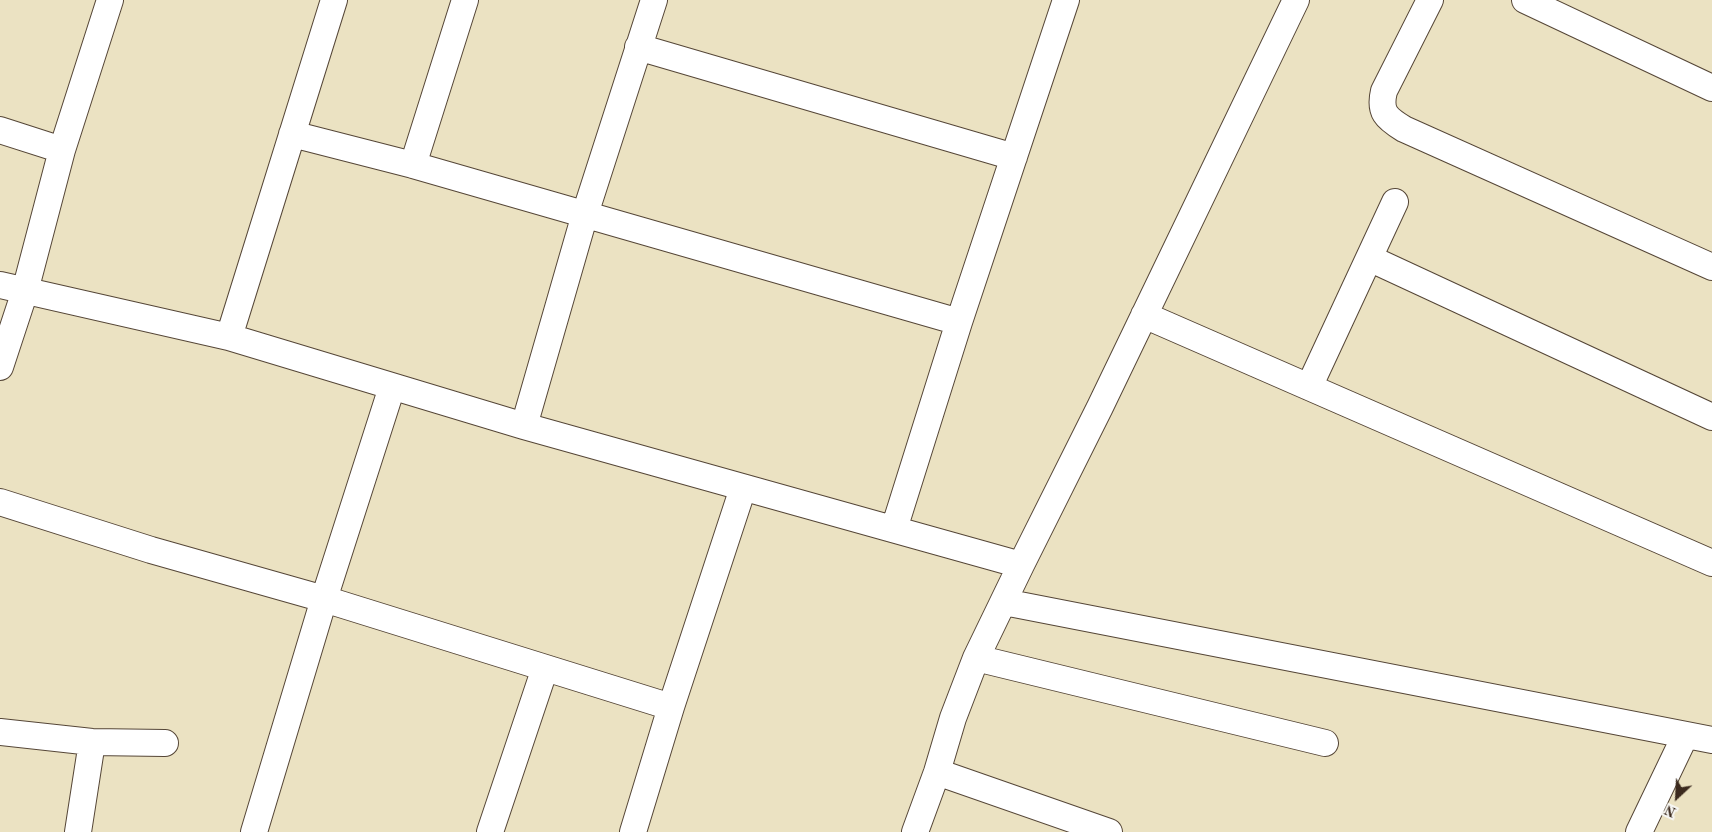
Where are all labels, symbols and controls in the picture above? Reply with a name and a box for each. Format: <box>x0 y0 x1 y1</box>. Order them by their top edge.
north arrow <box>1652 772 1702 822</box>
text: N <box>1663 802 1678 819</box>

